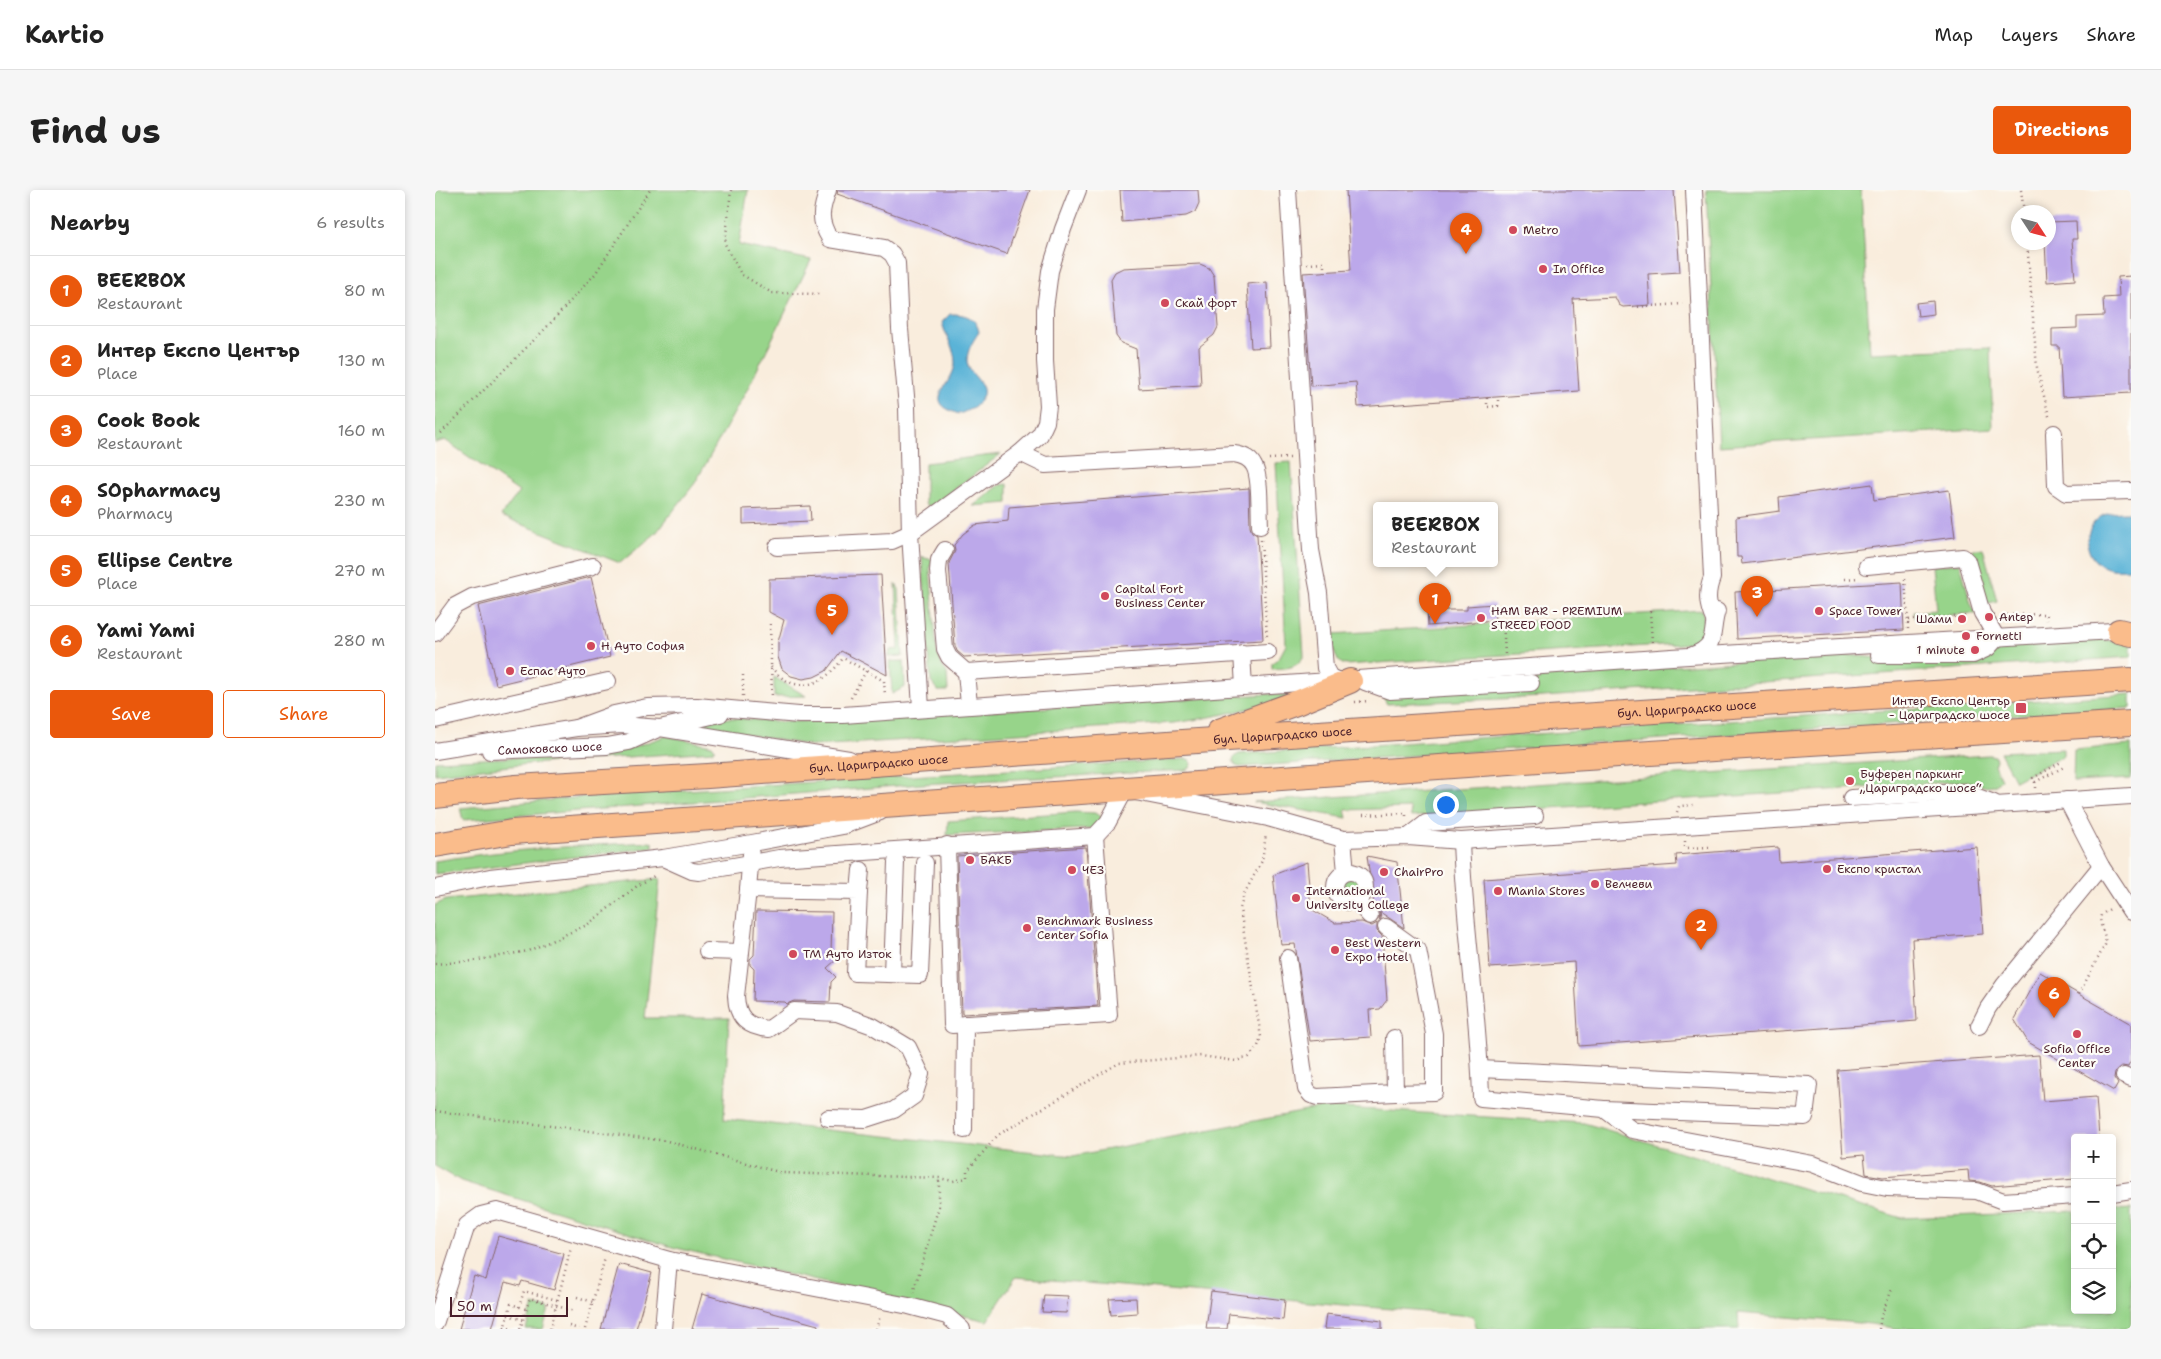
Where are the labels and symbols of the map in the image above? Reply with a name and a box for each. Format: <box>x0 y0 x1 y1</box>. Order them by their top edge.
north arrow <box>2011 205 2056 250</box>
pin: 4 <box>1450 213 1482 254</box>
place label: Metro <box>1523 222 1559 238</box>
marker: Metro <box>1507 224 1519 236</box>
place label: In Office <box>1553 261 1605 277</box>
marker: In Office <box>1537 263 1549 275</box>
place label: Скай форт <box>1175 295 1238 311</box>
marker: Скай форт <box>1159 297 1171 309</box>
pin: 3 <box>1741 576 1773 617</box>
place label: Capital Fort Business Center <box>1115 581 1206 611</box>
pin: 1 <box>1419 583 1451 624</box>
marker: Capital Fort Business Center <box>1099 590 1111 602</box>
pin: 5 <box>816 594 848 635</box>
place label: HAM BAR - PREMIUM STREED FOOD <box>1491 603 1623 633</box>
place label: Space Tower <box>1829 603 1902 619</box>
marker: Space Tower <box>1813 605 1825 617</box>
place label: Antep <box>1999 609 2034 625</box>
place label: Шами <box>1916 611 1952 627</box>
marker: Antep <box>1983 611 1995 623</box>
marker: HAM BAR - PREMIUM STREED FOOD <box>1475 612 1487 624</box>
marker: Шами <box>1956 613 1968 625</box>
place label: Fornetti <box>1976 628 2022 644</box>
marker: Fornetti <box>1960 630 1972 642</box>
place label: Н Ауто София <box>601 638 685 654</box>
marker: Н Ауто София <box>585 640 597 652</box>
place label: 1 minute <box>1917 642 1965 658</box>
marker: 1 minute <box>1969 644 1981 656</box>
place label: Еспас Ауто <box>520 663 586 679</box>
marker: Еспас Ауто <box>504 665 516 677</box>
place label: Интер Експо Център - Цариградско шосе <box>1889 693 2010 723</box>
street label: бул. Цариградско шосе <box>1617 696 1757 722</box>
marker: Интер Експо Център - Цариградско шосе <box>2014 701 2028 715</box>
street label: бул. Цариградско шосе <box>1213 723 1353 748</box>
street label: Самоковско шосе <box>497 738 603 759</box>
street label: бул. Цариградско шосе <box>809 751 949 777</box>
place label: Буферен паркинг „Цариградско шосе“ <box>1859 766 1982 796</box>
marker: Буферен паркинг „Цариградско шосе“ <box>1844 775 1856 787</box>
your location <box>1433 792 1459 818</box>
place label: БАКБ <box>980 852 1012 868</box>
marker: БАКБ <box>964 854 976 866</box>
place label: Експо кристал <box>1837 861 1921 877</box>
place label: ЧЕЗ <box>1082 862 1104 878</box>
marker: Експо кристал <box>1821 863 1833 875</box>
marker: ЧЕЗ <box>1066 864 1078 876</box>
place label: ChairPro <box>1394 864 1444 880</box>
marker: ChairPro <box>1378 866 1390 878</box>
place label: Велчеви <box>1605 876 1652 892</box>
marker: Велчеви <box>1589 878 1601 890</box>
place label: International University College <box>1306 883 1410 913</box>
place label: Mania Stores <box>1508 883 1585 899</box>
marker: Mania Stores <box>1492 885 1504 897</box>
marker: International University College <box>1290 892 1302 904</box>
pin: 2 <box>1685 909 1717 950</box>
place label: Benchmark Business Center Sofia <box>1037 913 1153 943</box>
marker: Benchmark Business Center Sofia <box>1021 922 1033 934</box>
place label: Best Western Expo Hotel <box>1345 935 1421 965</box>
marker: Best Western Expo Hotel <box>1329 944 1341 956</box>
place label: ТМ Ауто Изток <box>803 946 892 962</box>
marker: ТМ Ауто Изток <box>787 948 799 960</box>
pin: 6 <box>2038 977 2070 1018</box>
marker: Sofia Office Center <box>2071 1028 2083 1040</box>
place label: Sofia Office Center <box>2044 1041 2111 1071</box>
scale bar <box>450 1294 567 1317</box>

